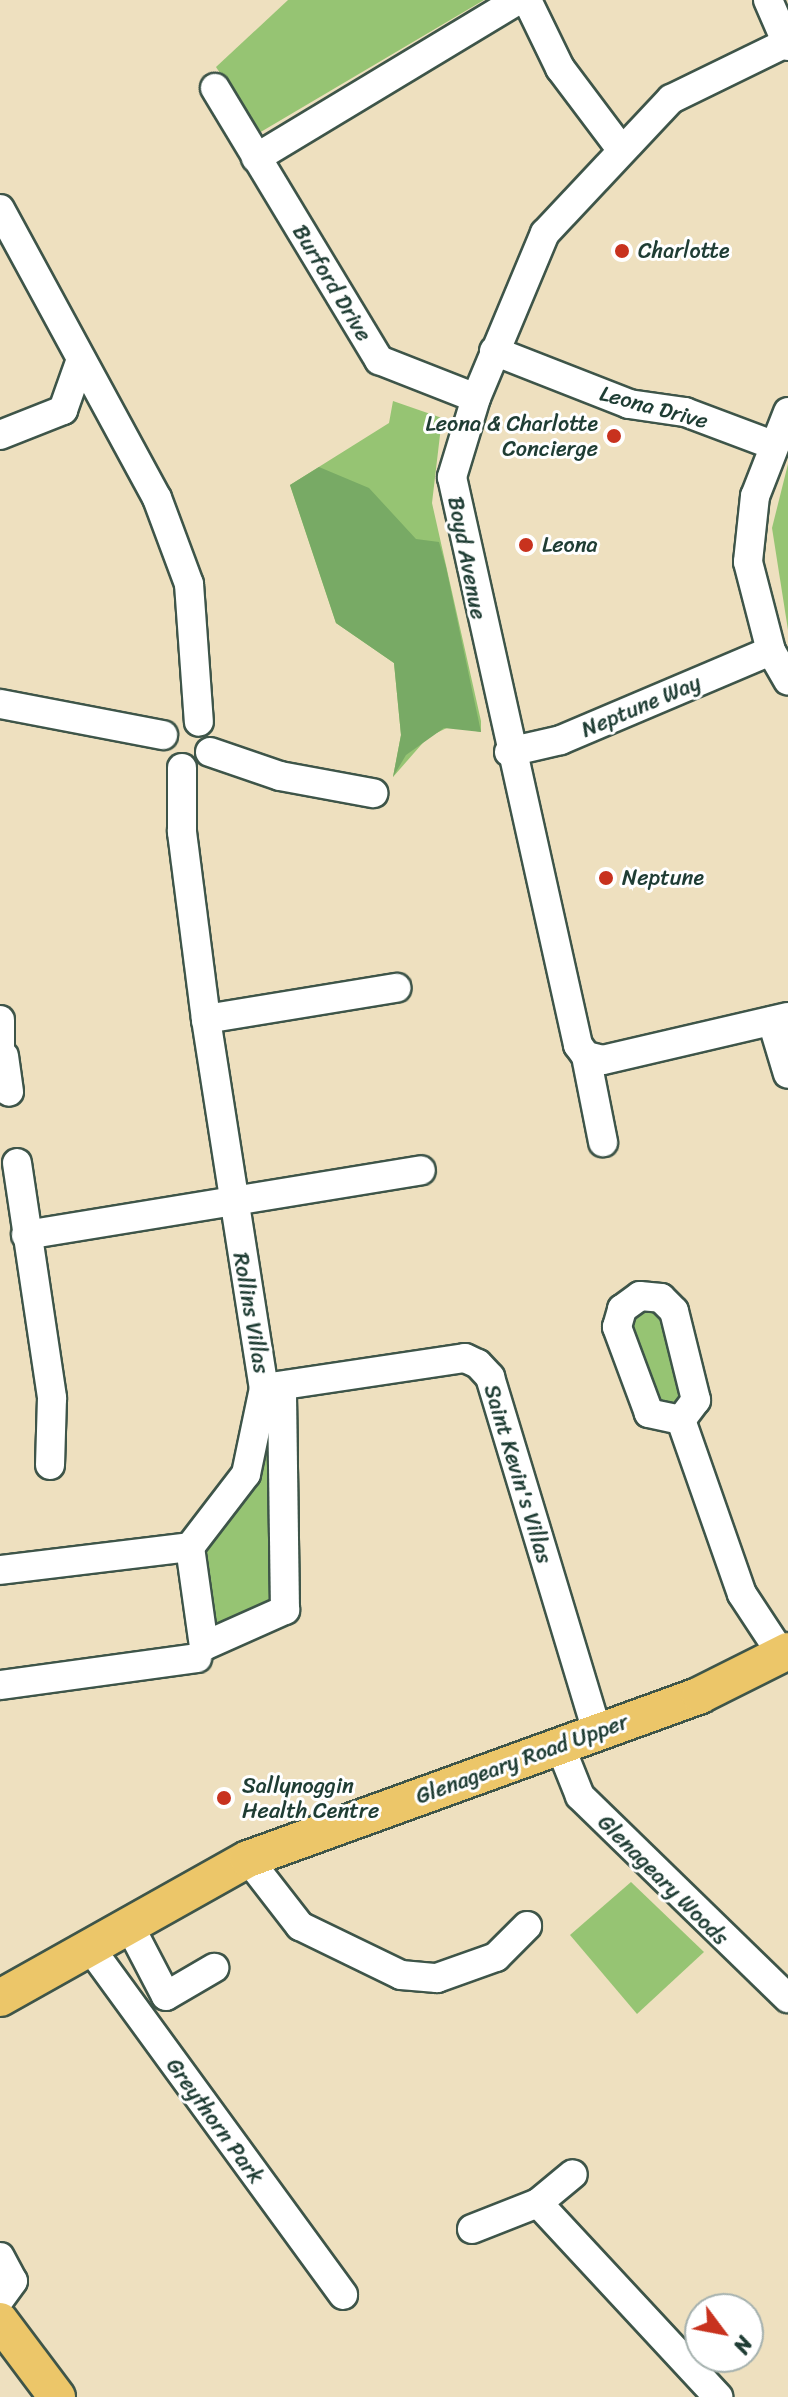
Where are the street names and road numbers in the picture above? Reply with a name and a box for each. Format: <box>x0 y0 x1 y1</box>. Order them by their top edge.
street label: Burford Drive <box>287 220 377 346</box>
street label: Leona Drive <box>597 380 711 434</box>
street label: Boyd Avenue <box>442 495 492 621</box>
street label: Neptune Way <box>577 669 705 743</box>
street label: Rollins Villas <box>227 1250 275 1376</box>
street label: Saint Kevin's Villas <box>478 1381 558 1567</box>
street label: Glenageary Road Upper <box>412 1708 632 1810</box>
street label: Glenageary Woods <box>592 1809 734 1951</box>
street label: Greythorn Park <box>161 2053 269 2189</box>

